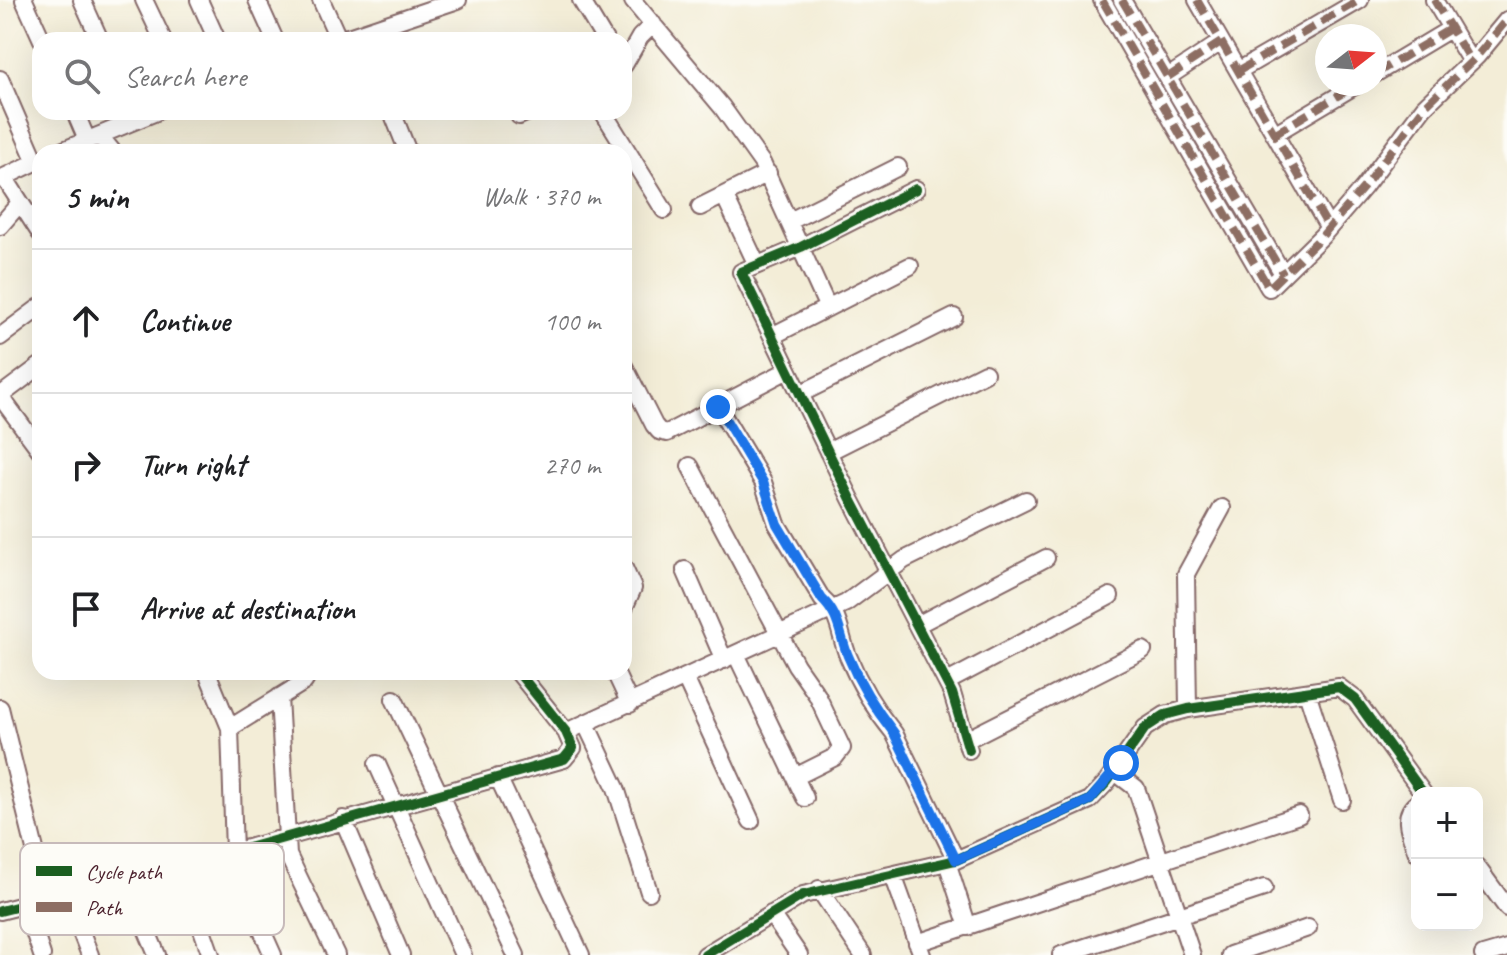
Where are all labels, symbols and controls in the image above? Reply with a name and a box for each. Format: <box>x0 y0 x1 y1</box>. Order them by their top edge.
north arrow <box>1315 24 1387 96</box>
search box <box>32 32 632 120</box>
icon: search <box>60 54 104 98</box>
text: Search here <box>124 57 246 95</box>
text: 5 min <box>64 175 129 218</box>
text: Walk · 370 m <box>483 180 600 213</box>
icon: ahead <box>64 299 108 343</box>
text: Continue <box>140 302 230 340</box>
text: 100 m <box>544 305 600 338</box>
route end <box>700 389 736 425</box>
icon: right <box>64 443 108 487</box>
text: Turn right <box>140 446 245 484</box>
text: 270 m <box>544 449 600 482</box>
icon: arrive <box>64 587 108 631</box>
text: Arrive at destination <box>140 590 355 628</box>
route start <box>1103 745 1139 781</box>
map controls <box>1411 787 1483 931</box>
button: + <box>1411 787 1483 859</box>
legend <box>20 843 284 935</box>
text: Cycle path <box>86 858 163 886</box>
button: − <box>1411 859 1483 931</box>
text: Path <box>86 894 123 922</box>

